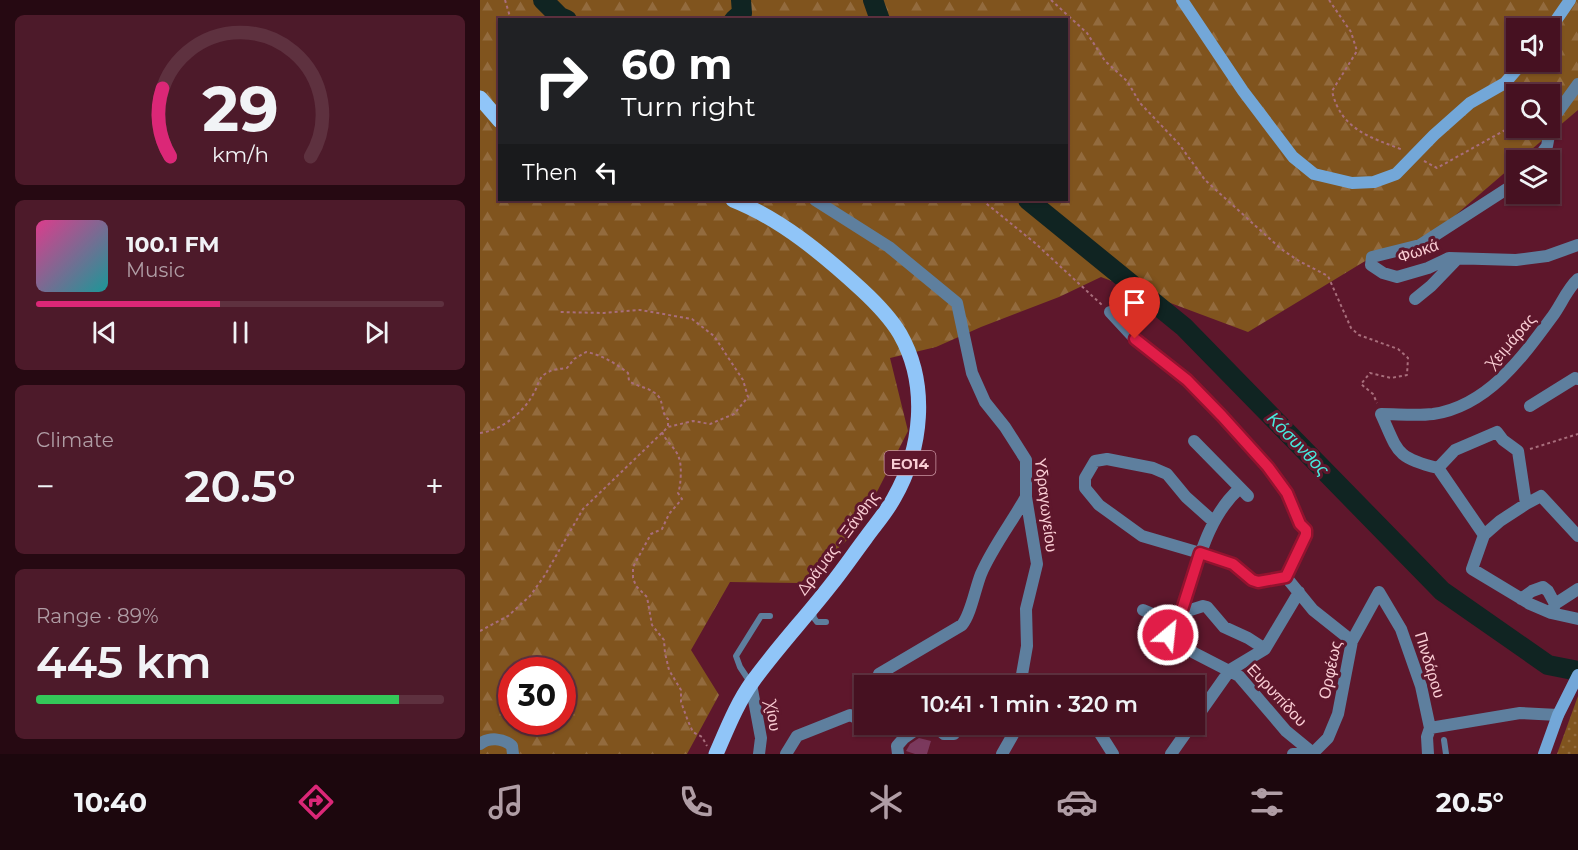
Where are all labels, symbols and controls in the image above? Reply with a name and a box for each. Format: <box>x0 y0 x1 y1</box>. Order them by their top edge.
map controls <box>1506 18 1560 204</box>
button: sound <box>1506 18 1560 72</box>
text: 60 m <box>621 38 732 90</box>
icon: right <box>522 42 600 120</box>
text: 29 <box>202 71 278 147</box>
button: search <box>1506 84 1560 138</box>
text: Turn right <box>621 90 756 123</box>
text: km/h <box>211 141 269 167</box>
button: layers <box>1506 150 1560 204</box>
icon: left <box>590 156 623 189</box>
text: Then <box>522 159 578 186</box>
text: 100.1 FM <box>126 231 220 258</box>
street label: Φωκά <box>1395 235 1441 267</box>
text: Music <box>126 258 185 282</box>
pin <box>1109 277 1160 339</box>
icon: arrive <box>1118 286 1151 319</box>
street label: Χειμάρας <box>1481 310 1540 374</box>
icon: previous <box>88 316 121 349</box>
icon: pause <box>224 316 257 349</box>
icon: next <box>360 316 393 349</box>
water label: Κόσυνθος <box>1262 408 1334 481</box>
text: Climate <box>36 428 114 452</box>
road number: ΕΟ14 <box>884 451 936 475</box>
street label: Υδραγωγείου <box>1031 457 1061 553</box>
text: 20.5° <box>184 458 296 513</box>
text: − <box>36 466 55 506</box>
text: + <box>425 466 444 506</box>
street label: Δράμας - Ξάνθης <box>793 487 883 599</box>
position arrow <box>1136 603 1200 667</box>
text: Range · 89% <box>36 604 159 628</box>
street label: Πινδάρου <box>1411 630 1449 700</box>
text: 445 km <box>36 634 212 689</box>
street label: Ορφέως <box>1315 639 1346 701</box>
speed limit sign: 30 <box>498 657 576 735</box>
street label: Ευρυπίδου <box>1243 660 1311 730</box>
text: 10:41 · 1 min · 320 m <box>921 691 1138 718</box>
street label: Χίου <box>761 698 785 732</box>
icon: directions <box>295 781 337 823</box>
icon: music <box>485 781 527 823</box>
icon: phone <box>675 781 717 823</box>
icon: climate <box>865 781 907 823</box>
icon: car <box>1056 781 1098 823</box>
icon: filters <box>1246 781 1288 823</box>
text: 10:40 <box>74 786 147 819</box>
text: 20.5° <box>1436 786 1504 819</box>

